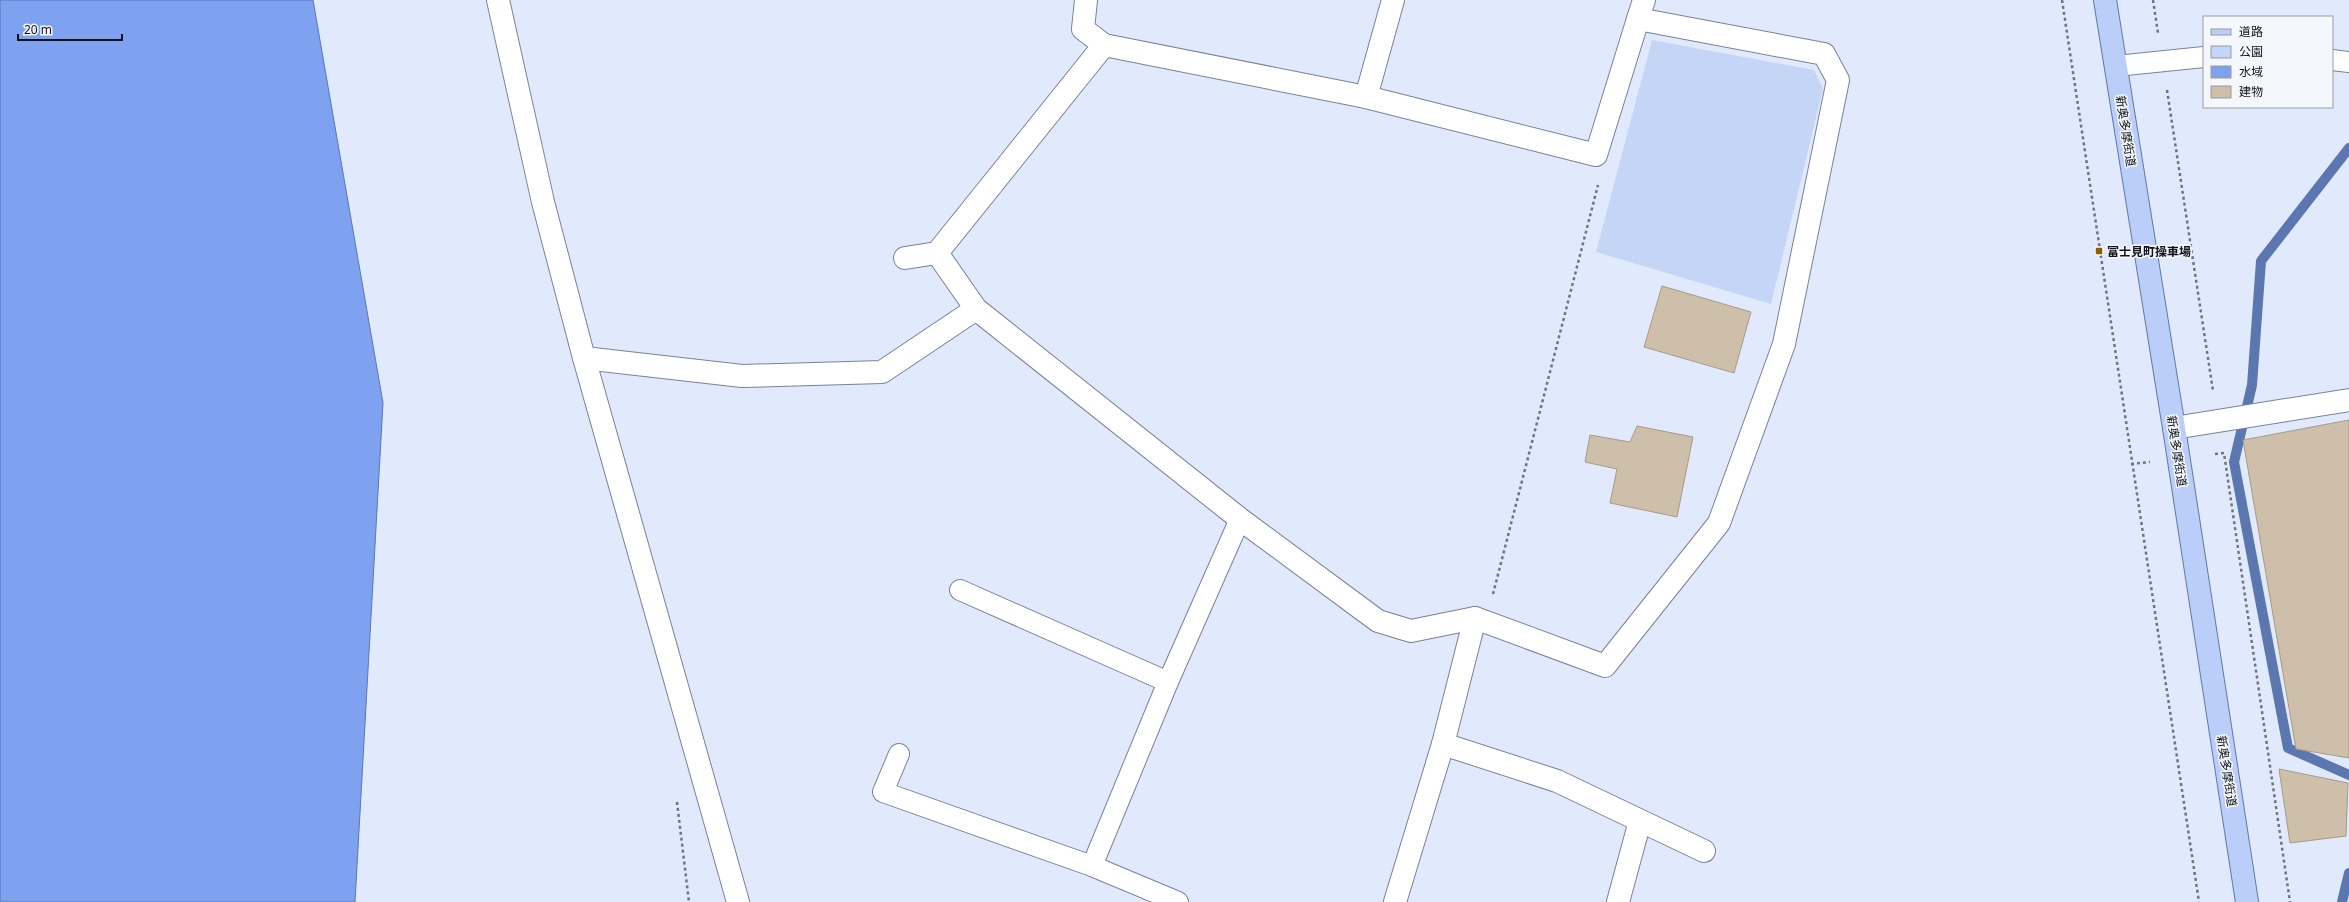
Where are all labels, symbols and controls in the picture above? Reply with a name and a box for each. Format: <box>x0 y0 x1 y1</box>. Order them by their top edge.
scale bar <box>18 16 122 42</box>
legend <box>2203 16 2333 108</box>
text: 20 m <box>24 21 52 38</box>
text: 道路 <box>2239 23 2263 40</box>
text: 公園 <box>2239 43 2263 60</box>
text: 水域 <box>2239 63 2263 80</box>
text: 建物 <box>2239 83 2263 100</box>
street label: 新奥多摩街道 <box>2112 94 2140 168</box>
place label: 富士見町操車場 <box>2107 243 2191 260</box>
marker: 富士見町操車場 <box>2094 246 2104 256</box>
street label: 新奥多摩街道 <box>2163 414 2191 488</box>
street label: 新奥多摩街道 <box>2213 734 2241 808</box>

